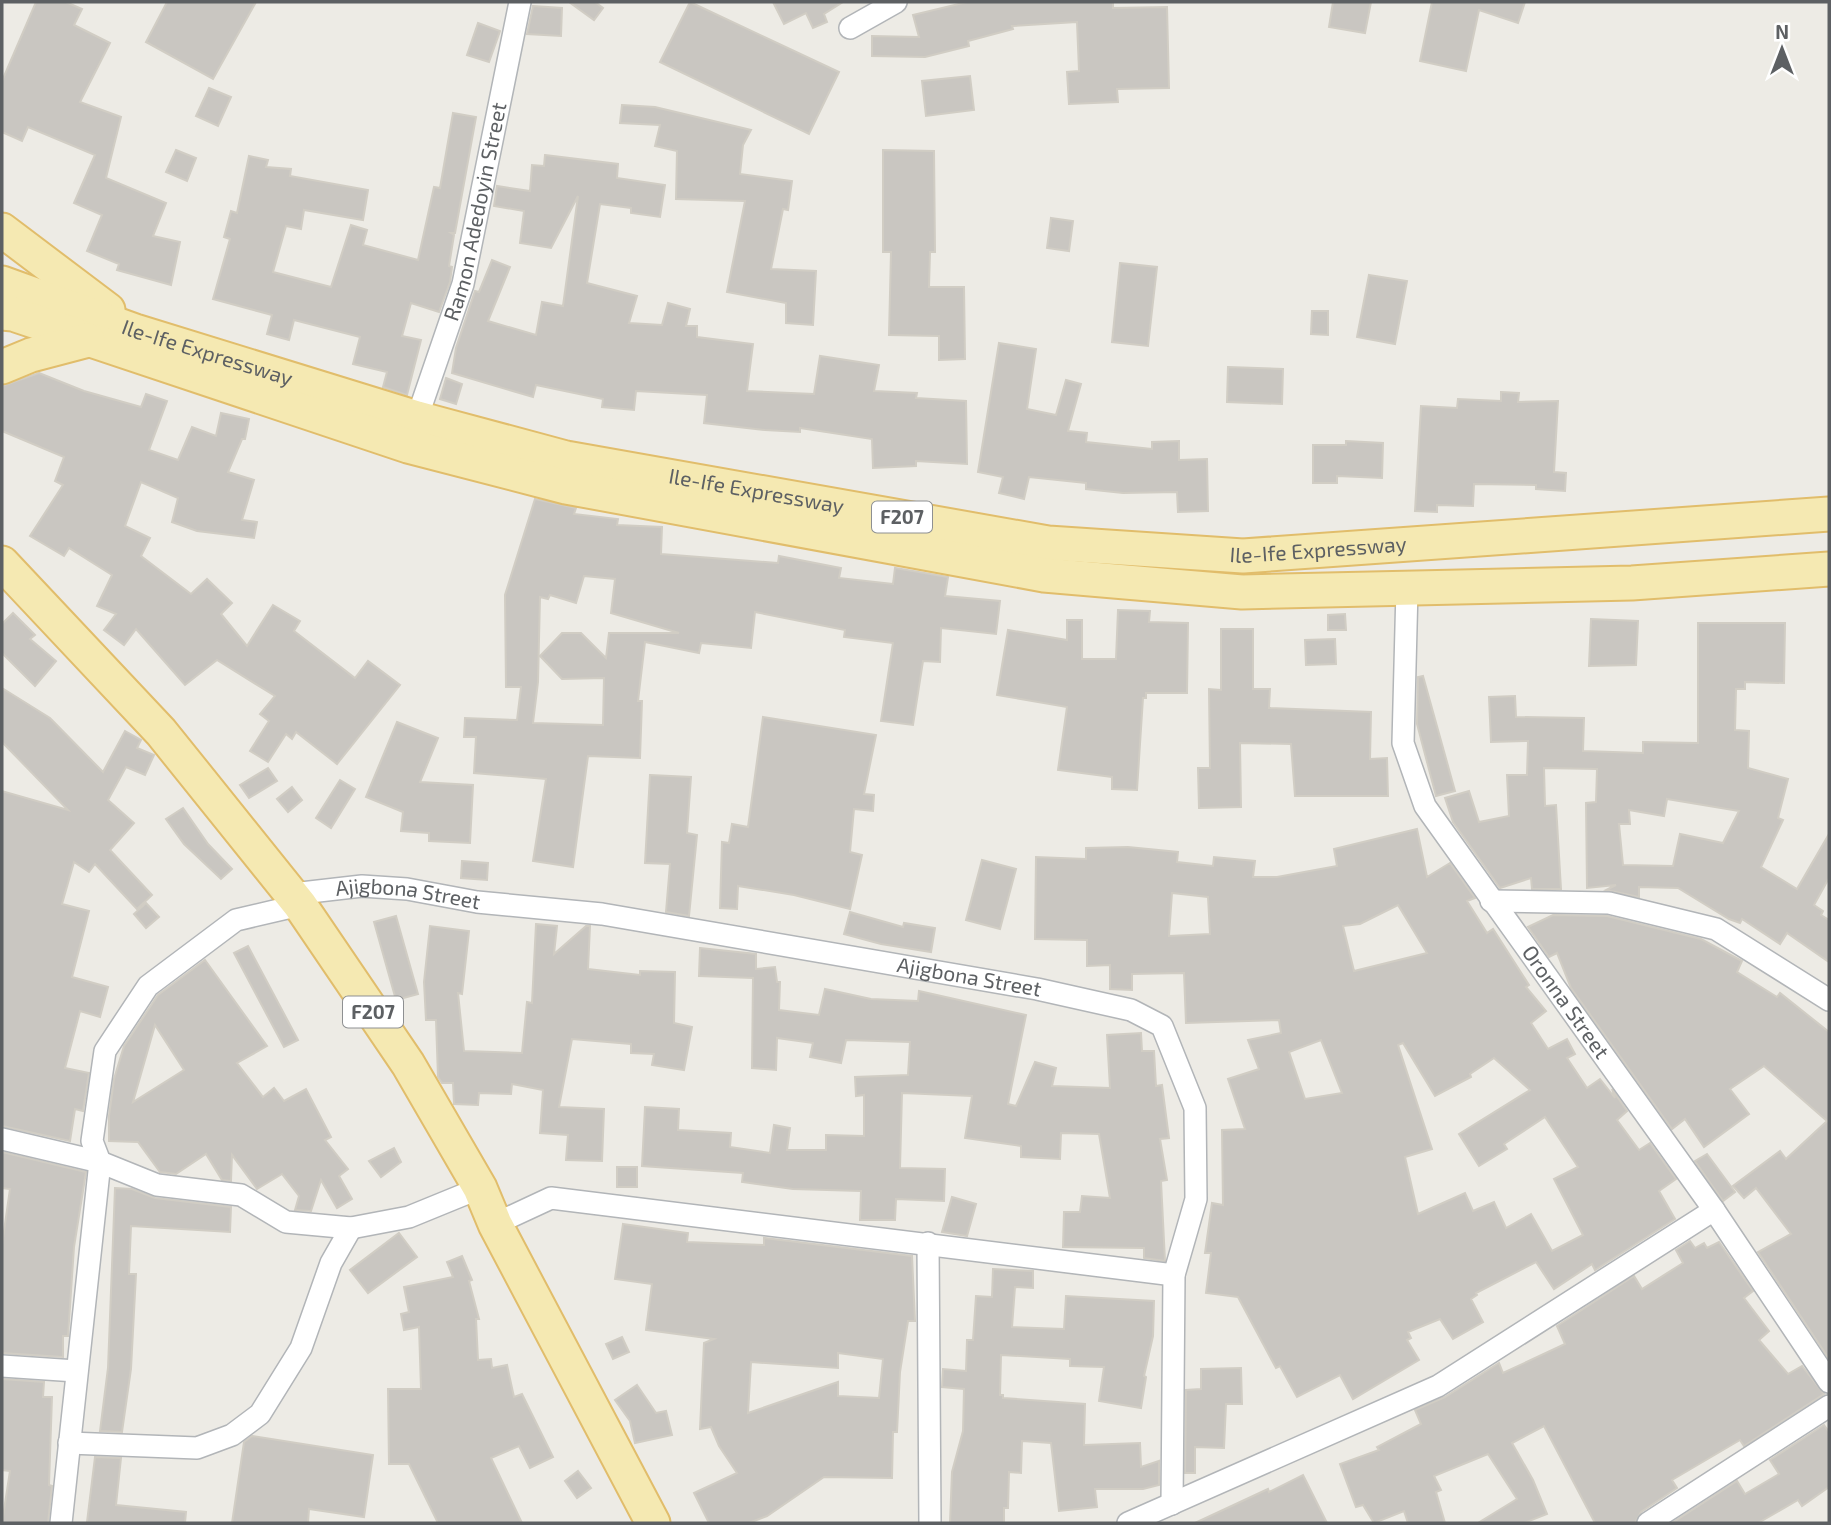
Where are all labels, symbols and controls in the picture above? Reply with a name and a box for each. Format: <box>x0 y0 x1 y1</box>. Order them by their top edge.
north arrow <box>1747 14 1817 84</box>
text: N <box>1775 20 1789 43</box>
street label: Ramon Adedoyin Street <box>437 100 510 324</box>
street label: Ile-Ife Expressway <box>119 313 296 390</box>
street label: Ile-Ife Expressway <box>667 462 846 518</box>
road number: F207 <box>872 502 932 532</box>
street label: Ile-Ife Expressway <box>1229 530 1407 567</box>
street label: Ajigbona Street <box>334 872 483 913</box>
street label: Oronna Street <box>1518 940 1615 1063</box>
street label: Ajigbona Street <box>895 951 1044 1001</box>
road number: F207 <box>343 996 403 1028</box>

